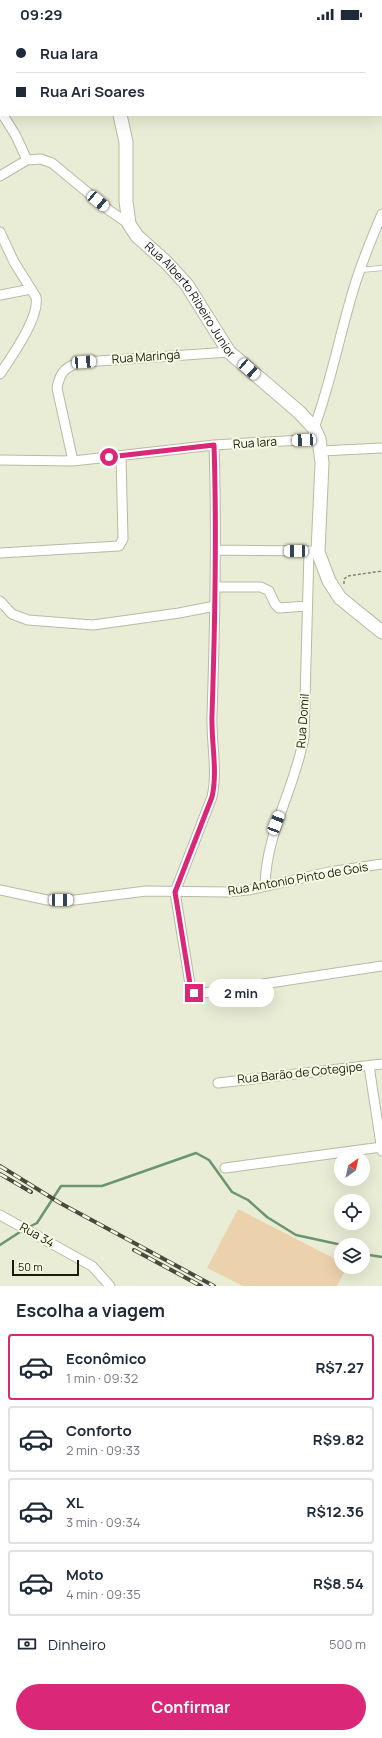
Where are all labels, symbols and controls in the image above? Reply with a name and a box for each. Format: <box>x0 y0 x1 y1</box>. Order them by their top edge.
text: 09:29 <box>20 4 63 25</box>
text: Rua Iara <box>40 43 98 64</box>
text: Rua Ari Soares <box>40 81 145 102</box>
car <box>85 189 111 213</box>
street label: Rua Alberto Ribeiro Junior <box>141 238 240 362</box>
street label: Rua Maringá <box>111 346 181 367</box>
car <box>72 355 96 369</box>
car <box>236 357 262 381</box>
street label: Rua Iara <box>232 432 277 453</box>
car <box>292 433 316 447</box>
route start <box>100 448 118 466</box>
car <box>284 545 308 557</box>
street label: Rua Domil <box>292 693 313 749</box>
car <box>266 810 286 836</box>
street label: Rua Antonio Pinto de Gois <box>227 858 369 899</box>
car <box>49 894 73 906</box>
callout: 2 min <box>208 979 274 1007</box>
route end <box>185 984 203 1002</box>
text: 2 min <box>224 984 258 1002</box>
street label: Rua Barão de Cotegipe <box>236 1057 363 1088</box>
north arrow <box>334 1150 370 1186</box>
map controls <box>334 1150 370 1274</box>
button: locate <box>334 1194 370 1230</box>
street label: Rua 34 <box>17 1218 58 1251</box>
button: layers <box>334 1238 370 1274</box>
scale bar <box>12 1258 79 1277</box>
text: 50 m <box>18 1259 43 1274</box>
text: Escolha a viagem <box>16 1298 165 1322</box>
text: Econômico <box>66 1348 146 1369</box>
icon: car <box>18 1349 54 1385</box>
text: R$7.27 <box>315 1357 364 1378</box>
text: 1 min · 09:32 <box>66 1369 138 1387</box>
text: Conforto <box>66 1420 132 1441</box>
icon: car <box>18 1421 54 1457</box>
text: R$9.82 <box>313 1429 364 1450</box>
text: 2 min · 09:33 <box>66 1441 140 1459</box>
text: XL <box>66 1492 84 1513</box>
icon: car <box>18 1493 54 1529</box>
text: R$12.36 <box>307 1501 364 1522</box>
text: 3 min · 09:34 <box>66 1513 140 1531</box>
text: Moto <box>66 1564 103 1585</box>
icon: car <box>18 1565 54 1601</box>
text: R$8.54 <box>313 1573 364 1594</box>
text: 4 min · 09:35 <box>66 1585 141 1603</box>
icon: cash <box>16 1633 38 1655</box>
text: Dinheiro <box>48 1634 106 1655</box>
text: 500 m <box>329 1635 366 1653</box>
button: Confirmar <box>16 1684 366 1730</box>

